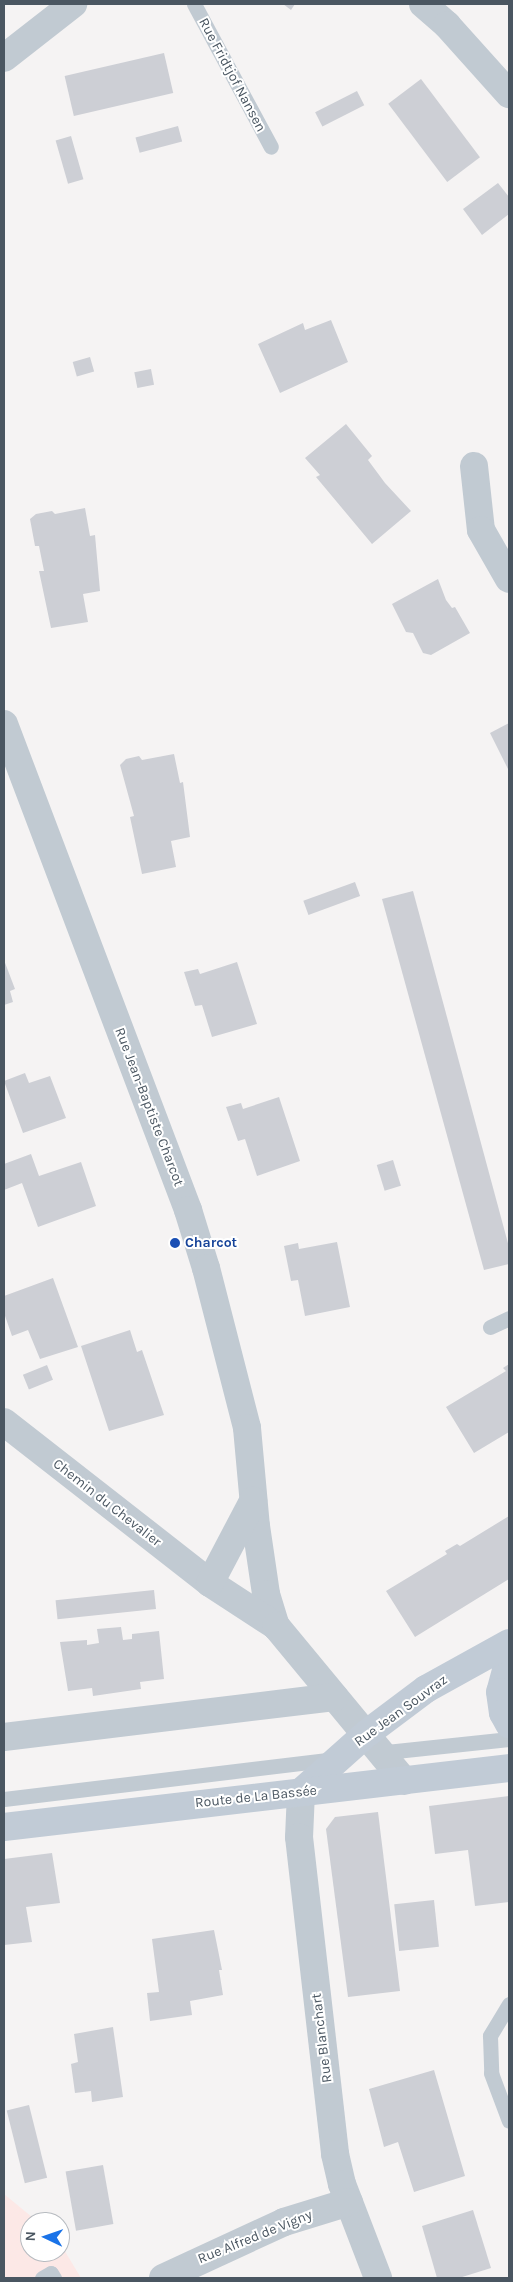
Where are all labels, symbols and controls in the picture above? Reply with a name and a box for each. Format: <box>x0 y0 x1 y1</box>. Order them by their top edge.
street label: Rue Fridtjof Nansen <box>195 15 269 135</box>
street label: Rue Jean-Baptiste Charcot <box>111 1025 187 1189</box>
place label: Charcot <box>185 1235 237 1251</box>
marker: Charcot <box>169 1237 181 1249</box>
street label: Chemin du Chevalier <box>50 1456 164 1550</box>
street label: Rue Jean Souvraz <box>351 1672 451 1750</box>
street label: Route de La Bassée <box>194 1782 318 1812</box>
street label: Rue Blanchart <box>308 1992 336 2084</box>
street label: Rue Alfred de Vigny <box>195 2206 315 2268</box>
north arrow <box>20 2212 70 2262</box>
text: N <box>22 2231 39 2242</box>

